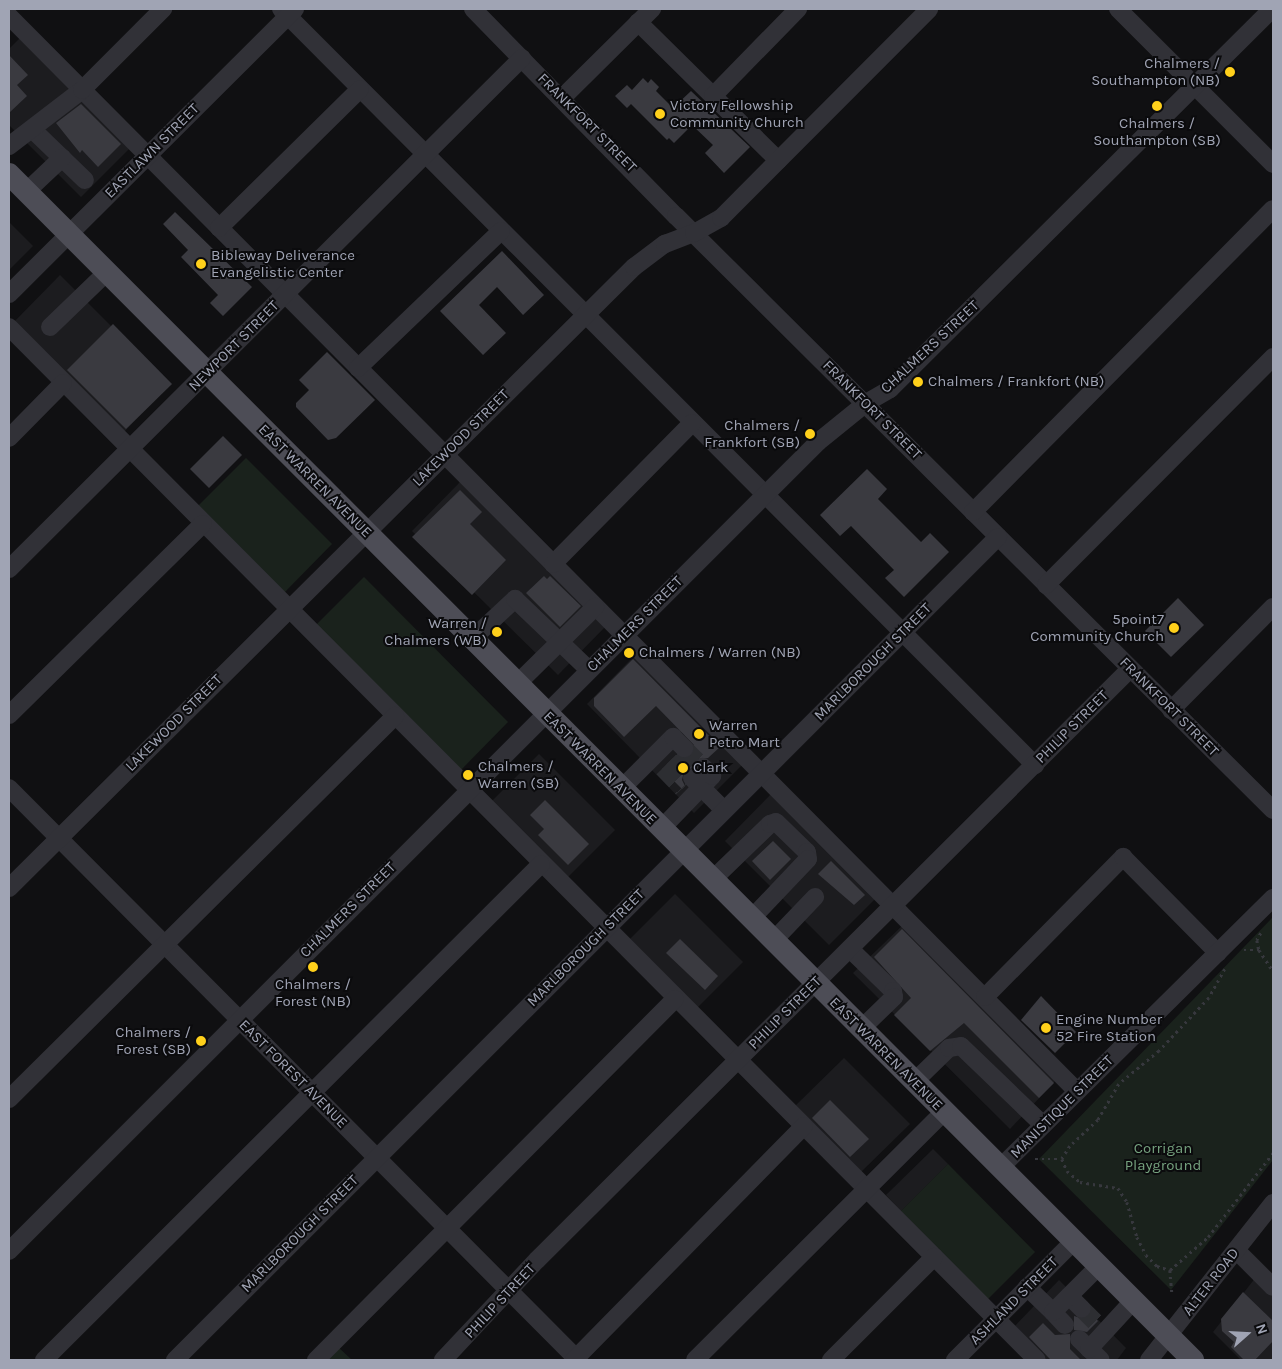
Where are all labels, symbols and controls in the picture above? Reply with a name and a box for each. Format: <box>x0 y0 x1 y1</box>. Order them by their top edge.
place label: Chalmers / Southampton (NB) <box>1091 54 1220 89</box>
marker: Chalmers / Southampton (NB) <box>1224 66 1236 78</box>
street label: FRANKFORT STREET <box>534 70 640 176</box>
place label: Victory Fellowship Community Church <box>670 96 804 131</box>
street label: EASTLAWN STREET <box>101 100 203 202</box>
marker: Chalmers / Southampton (SB) <box>1151 100 1163 112</box>
marker: Victory Fellowship Community Church <box>654 108 666 120</box>
place label: Chalmers / Southampton (SB) <box>1093 114 1221 149</box>
place label: Bibleway Deliverance Evangelistic Center <box>211 246 355 281</box>
marker: Bibleway Deliverance Evangelistic Center <box>195 258 207 270</box>
street label: NEWPORT STREET <box>185 297 283 395</box>
street label: CHALMERS STREET <box>877 297 983 397</box>
street label: FRANKFORT STREET <box>819 357 925 463</box>
place label: Chalmers / Frankfort (NB) <box>928 373 1104 391</box>
marker: Chalmers / Frankfort (NB) <box>912 376 924 388</box>
street label: LAKEWOOD STREET <box>409 386 513 490</box>
place label: Chalmers / Frankfort (SB) <box>704 416 800 451</box>
street label: EAST WARREN AVENUE <box>255 421 375 541</box>
marker: Chalmers / Frankfort (SB) <box>804 428 816 440</box>
street label: CHALMERS STREET <box>583 572 687 676</box>
street label: MARLBOROUGH STREET <box>811 600 935 724</box>
place label: 5point7 Community Church <box>1030 610 1164 645</box>
place label: Warren / Chalmers (WB) <box>384 614 487 649</box>
marker: 5point7 Community Church <box>1168 622 1180 634</box>
marker: Warren / Chalmers (WB) <box>491 626 503 638</box>
place label: Chalmers / Warren (NB) <box>639 644 801 662</box>
marker: Chalmers / Warren (NB) <box>623 647 635 659</box>
street label: FRANKFORT STREET <box>1116 654 1222 760</box>
street label: LAKEWOOD STREET <box>122 671 226 775</box>
street label: PHILIP STREET <box>1032 687 1112 767</box>
street label: EAST WARREN AVENUE <box>540 708 660 828</box>
place label: Warren Petro Mart <box>709 716 780 751</box>
marker: Warren Petro Mart <box>693 728 705 740</box>
place label: Chalmers / Warren (SB) <box>478 757 559 792</box>
place label: Clark <box>693 759 729 777</box>
marker: Clark <box>677 762 689 774</box>
marker: Chalmers / Warren (SB) <box>462 769 474 781</box>
street label: CHALMERS STREET <box>296 858 400 962</box>
street label: MARLBOROUGH STREET <box>524 886 648 1010</box>
marker: Chalmers / Forest (NB) <box>307 961 319 973</box>
street label: PHILIP STREET <box>745 973 825 1053</box>
place label: Chalmers / Forest (NB) <box>275 975 351 1010</box>
street label: EAST WARREN AVENUE <box>826 994 946 1114</box>
place label: Engine Number 52 Fire Station <box>1056 1010 1162 1045</box>
street label: EAST FOREST AVENUE <box>235 1016 351 1132</box>
marker: Engine Number 52 Fire Station <box>1040 1022 1052 1034</box>
place label: Chalmers / Forest (SB) <box>115 1023 191 1058</box>
marker: Chalmers / Forest (SB) <box>195 1035 207 1047</box>
street label: MANISTIQUE STREET <box>1007 1052 1117 1162</box>
park label: Corrigan Playground <box>1125 1139 1201 1174</box>
street label: MARLBOROUGH STREET <box>238 1172 362 1296</box>
street label: ALTER ROAD <box>1179 1245 1243 1319</box>
street label: ASHLAND STREET <box>966 1253 1062 1349</box>
street label: PHILIP STREET <box>461 1260 539 1342</box>
north arrow <box>1222 1309 1272 1359</box>
text: N <box>1252 1321 1271 1336</box>

